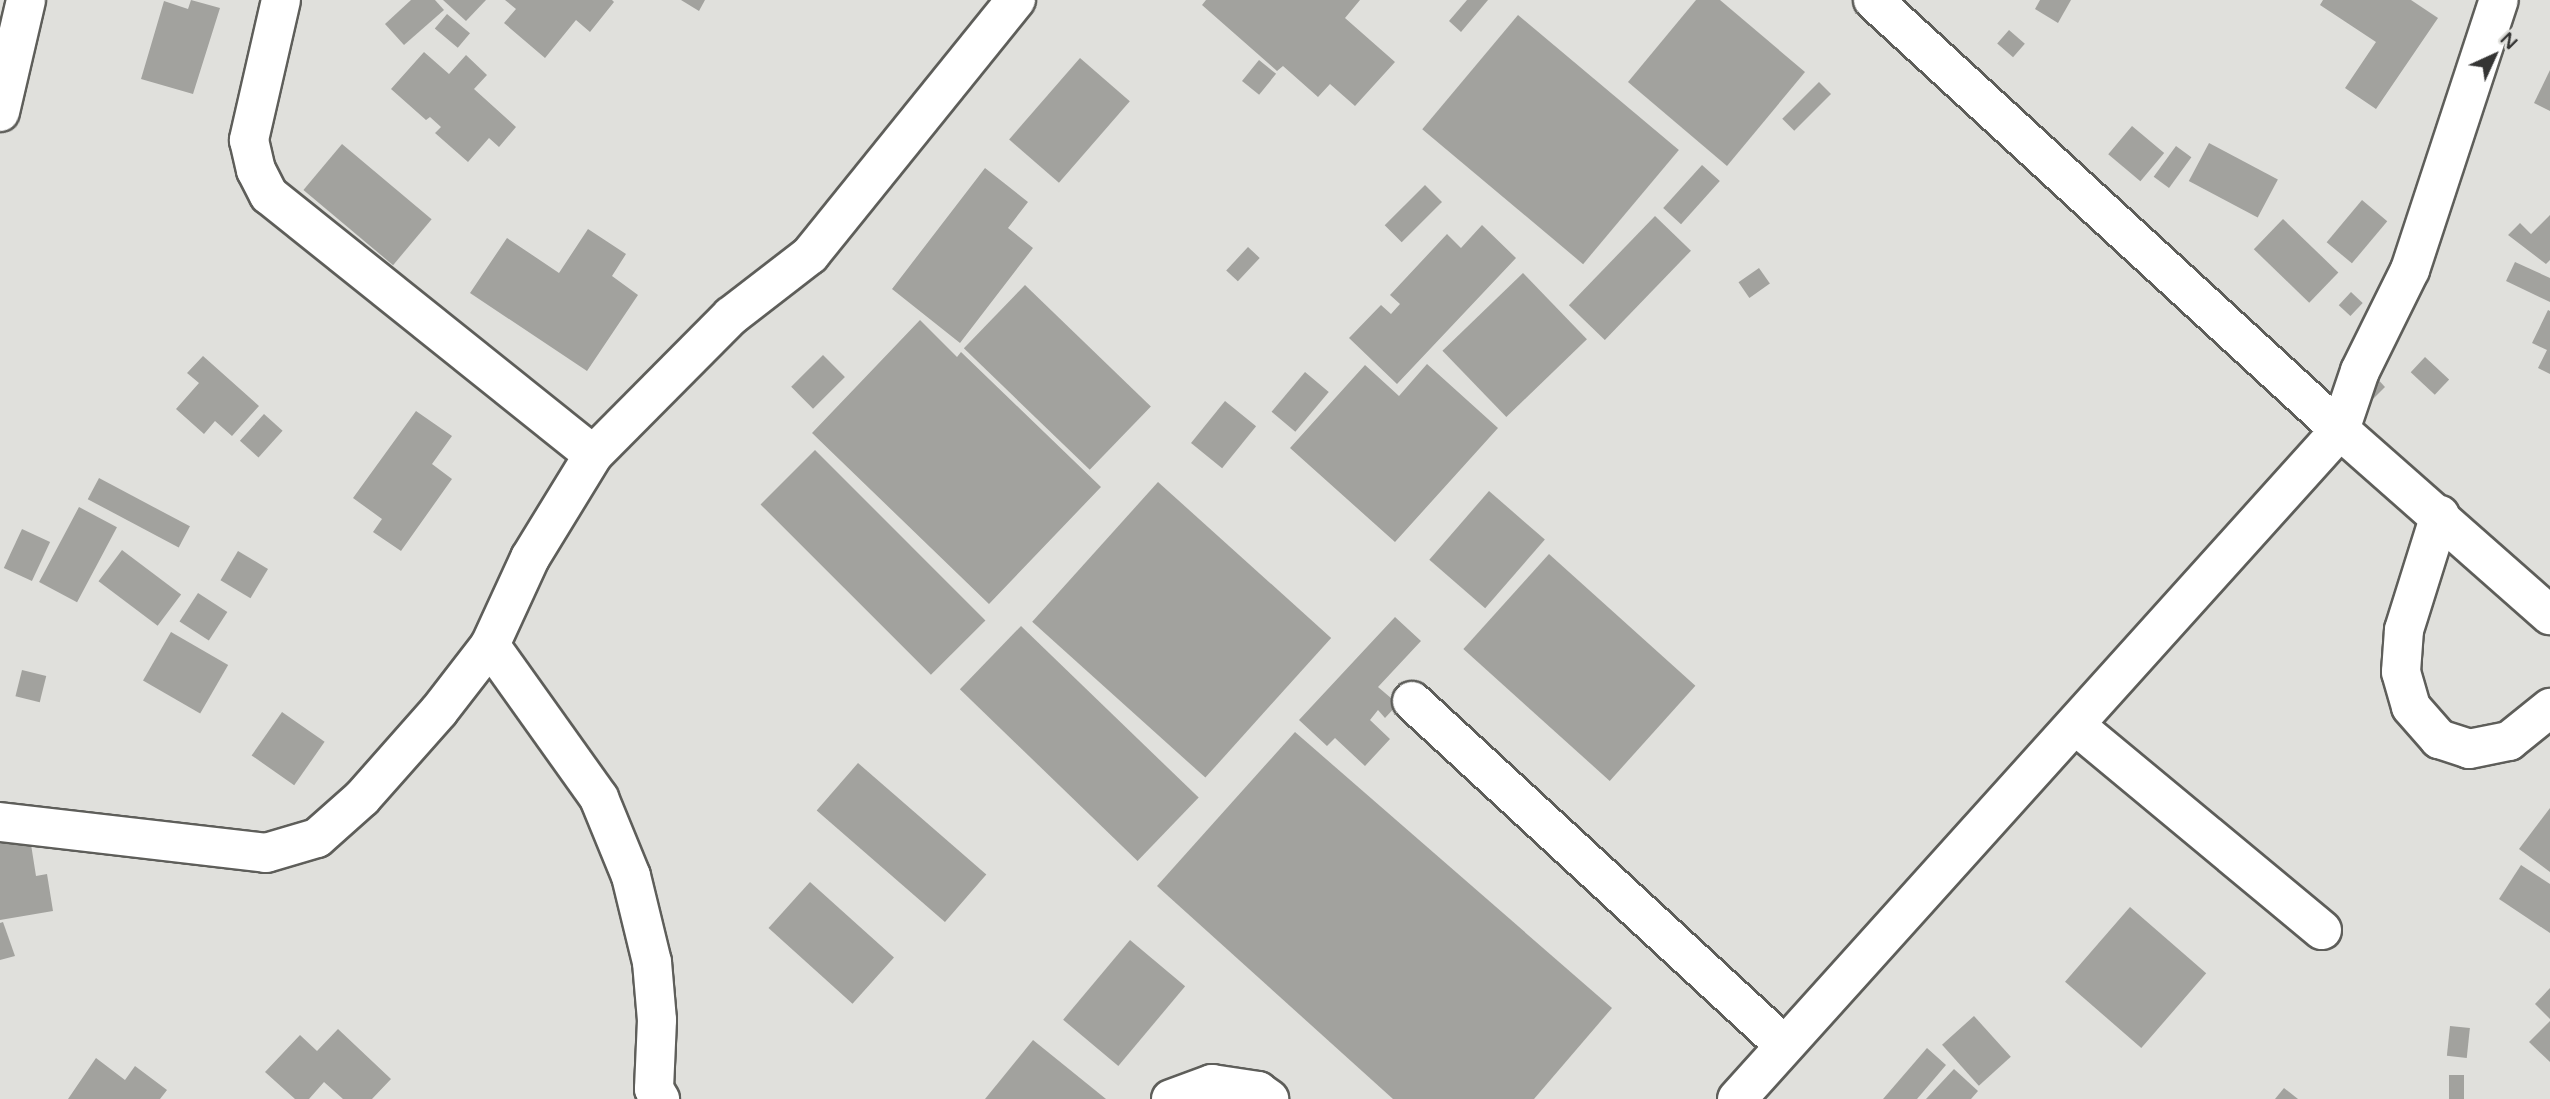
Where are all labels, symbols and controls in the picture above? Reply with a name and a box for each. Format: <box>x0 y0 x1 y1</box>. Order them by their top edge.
north arrow <box>2459 21 2529 91</box>
text: N <box>2496 28 2522 54</box>

